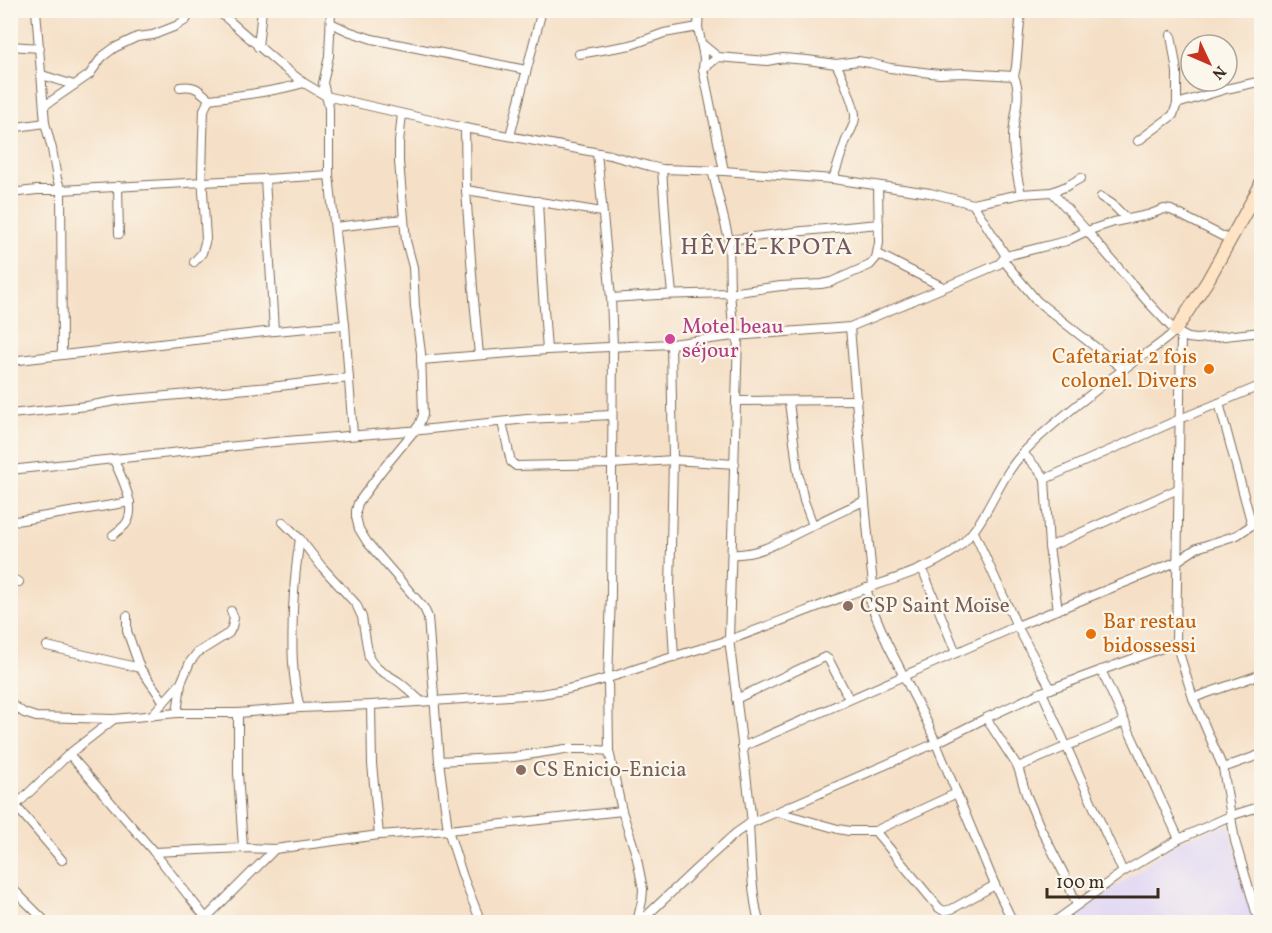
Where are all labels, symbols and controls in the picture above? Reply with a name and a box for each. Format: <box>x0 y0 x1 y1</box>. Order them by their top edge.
north arrow <box>1179 33 1239 93</box>
text: N <box>1206 60 1230 84</box>
district label: HÊVIÉ-KPOTA <box>680 231 854 265</box>
place label: Motel beau séjour <box>682 313 784 366</box>
marker: Motel beau séjour <box>663 332 677 346</box>
place label: Cafetariat 2 fois colonel. Divers <box>1052 343 1197 396</box>
marker: Cafetariat 2 fois colonel. Divers <box>1202 362 1216 376</box>
place label: CSP Saint Moïse <box>860 592 1010 621</box>
marker: CSP Saint Moïse <box>841 599 855 613</box>
place label: Bar restau bidossessi <box>1103 608 1197 661</box>
marker: Bar restau bidossessi <box>1084 627 1098 641</box>
place label: CS Enicio-Enicia <box>533 756 687 785</box>
marker: CS Enicio-Enicia <box>514 763 528 777</box>
scale bar <box>1047 861 1158 899</box>
text: 100 m <box>1056 871 1105 896</box>

